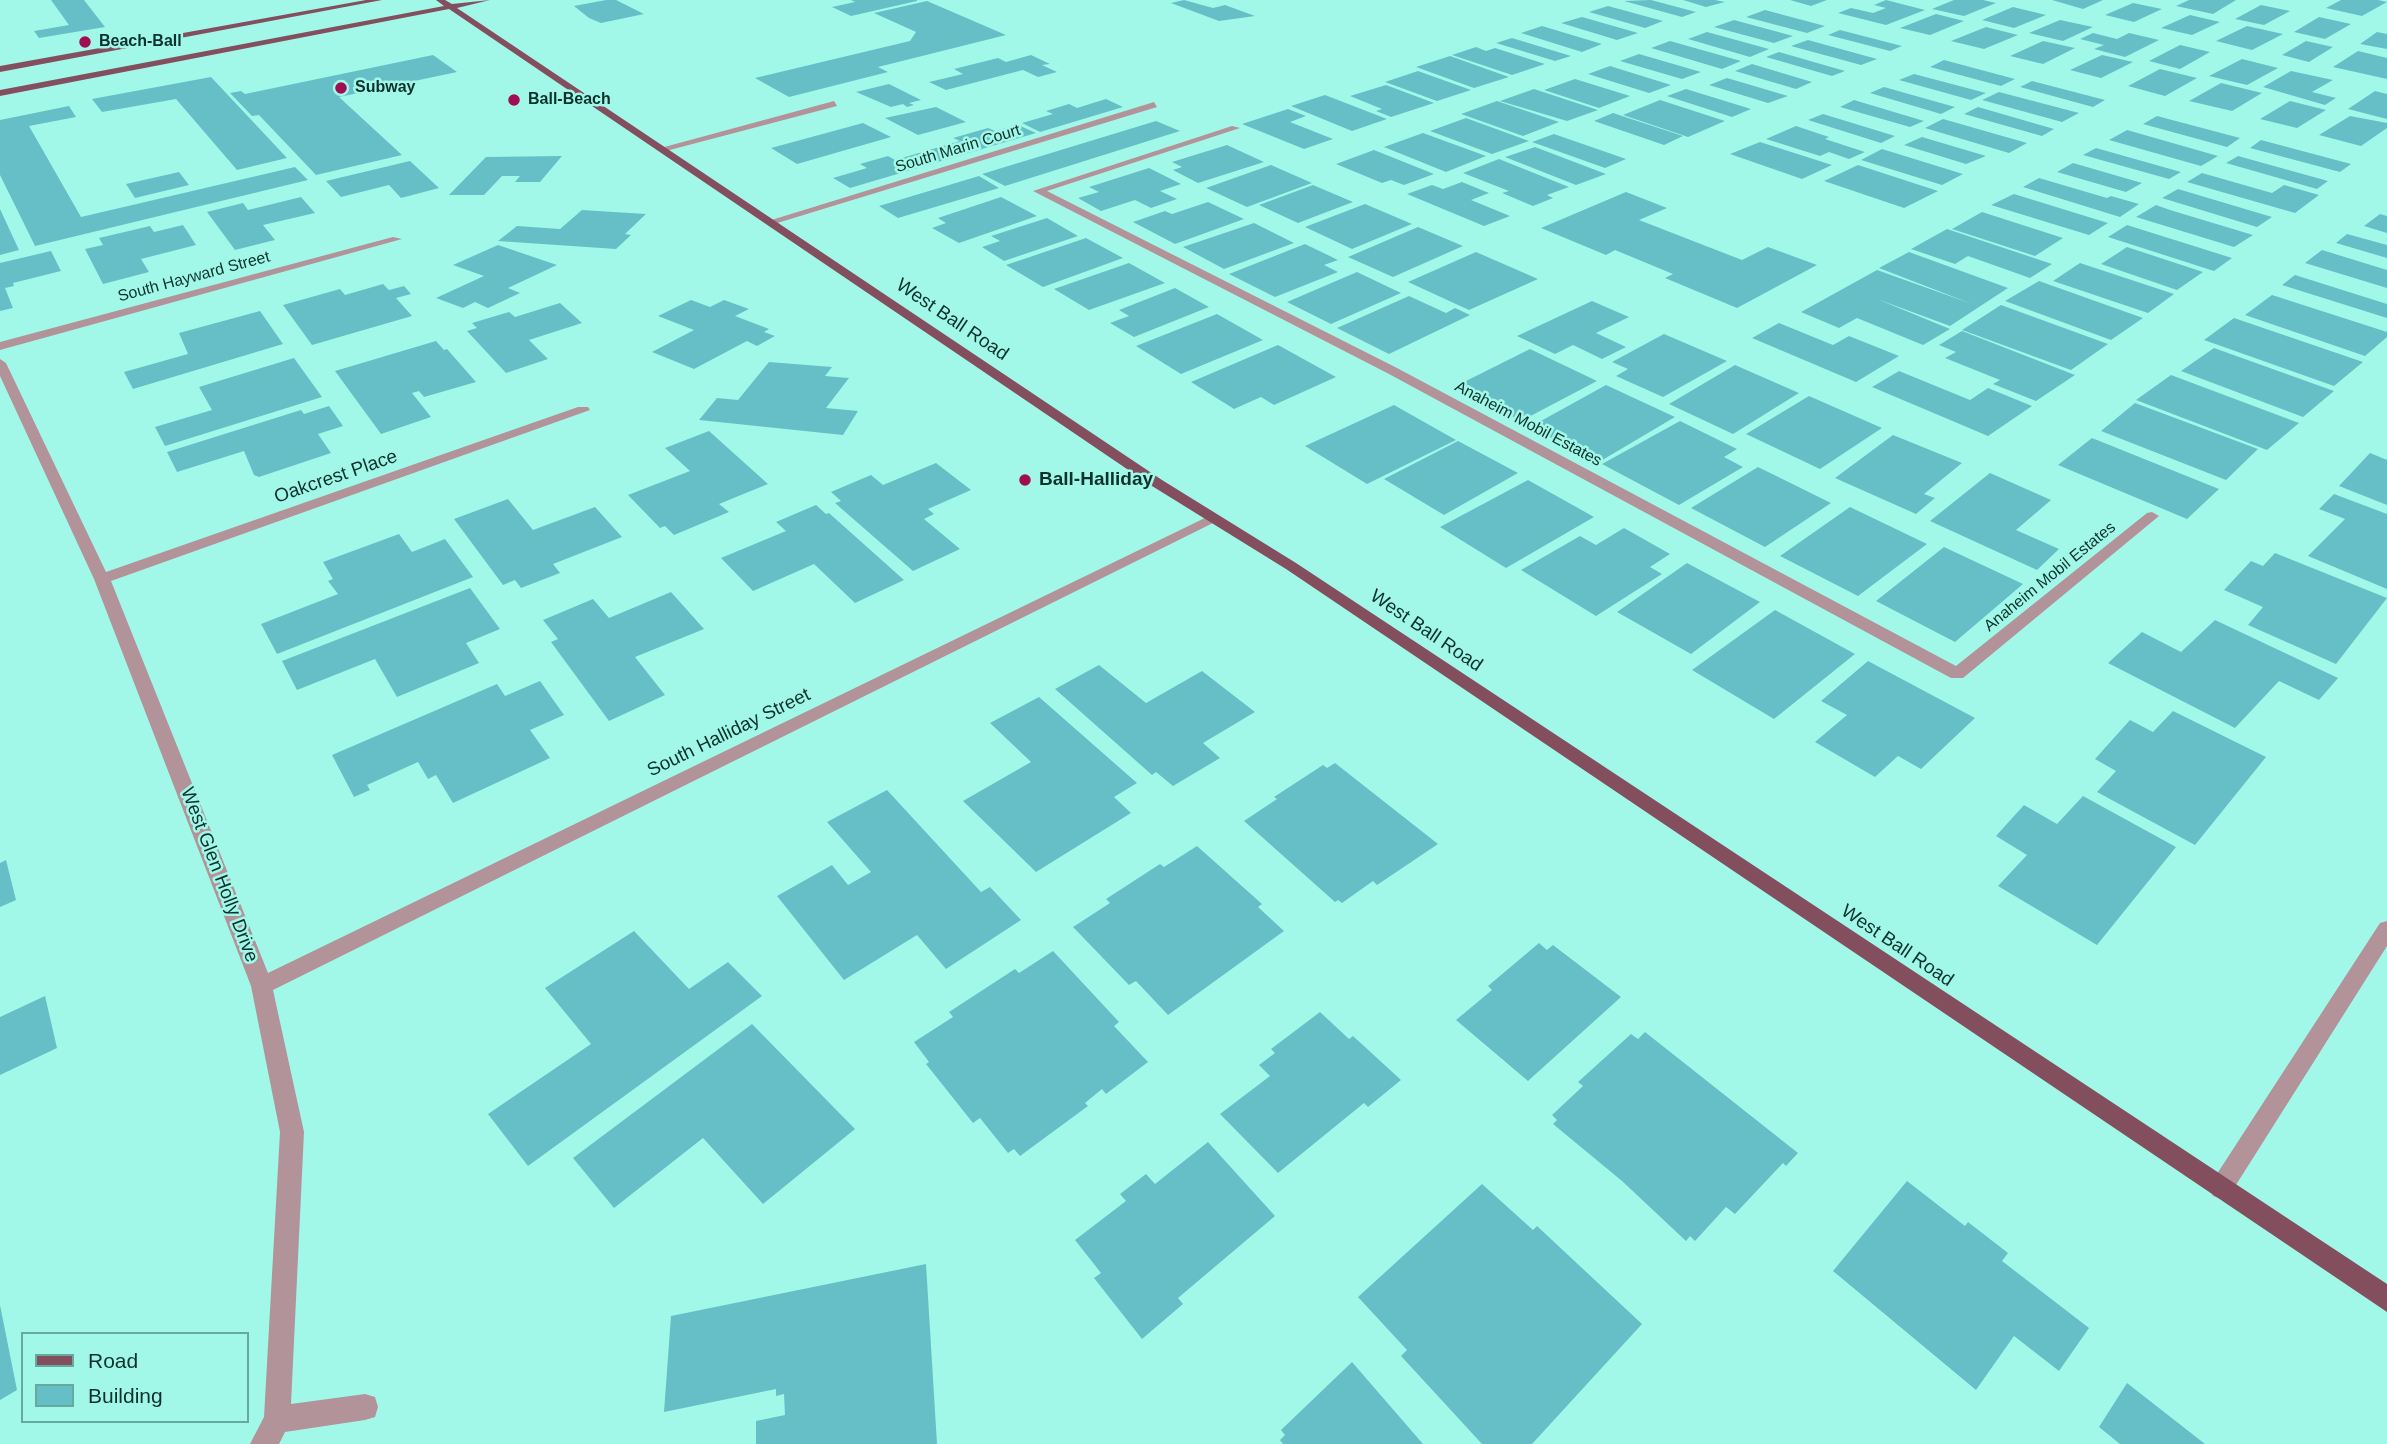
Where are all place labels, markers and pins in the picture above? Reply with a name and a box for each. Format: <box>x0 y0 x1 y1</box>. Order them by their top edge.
place label: Beach-Ball <box>99 32 182 52</box>
marker: Beach-Ball <box>77 34 93 50</box>
place label: Subway <box>355 78 415 98</box>
marker: Subway <box>333 80 349 96</box>
place label: Ball-Beach <box>528 90 611 110</box>
marker: Ball-Beach <box>506 92 522 108</box>
place label: Ball-Halliday <box>1039 469 1153 491</box>
marker: Ball-Halliday <box>1017 472 1033 488</box>

